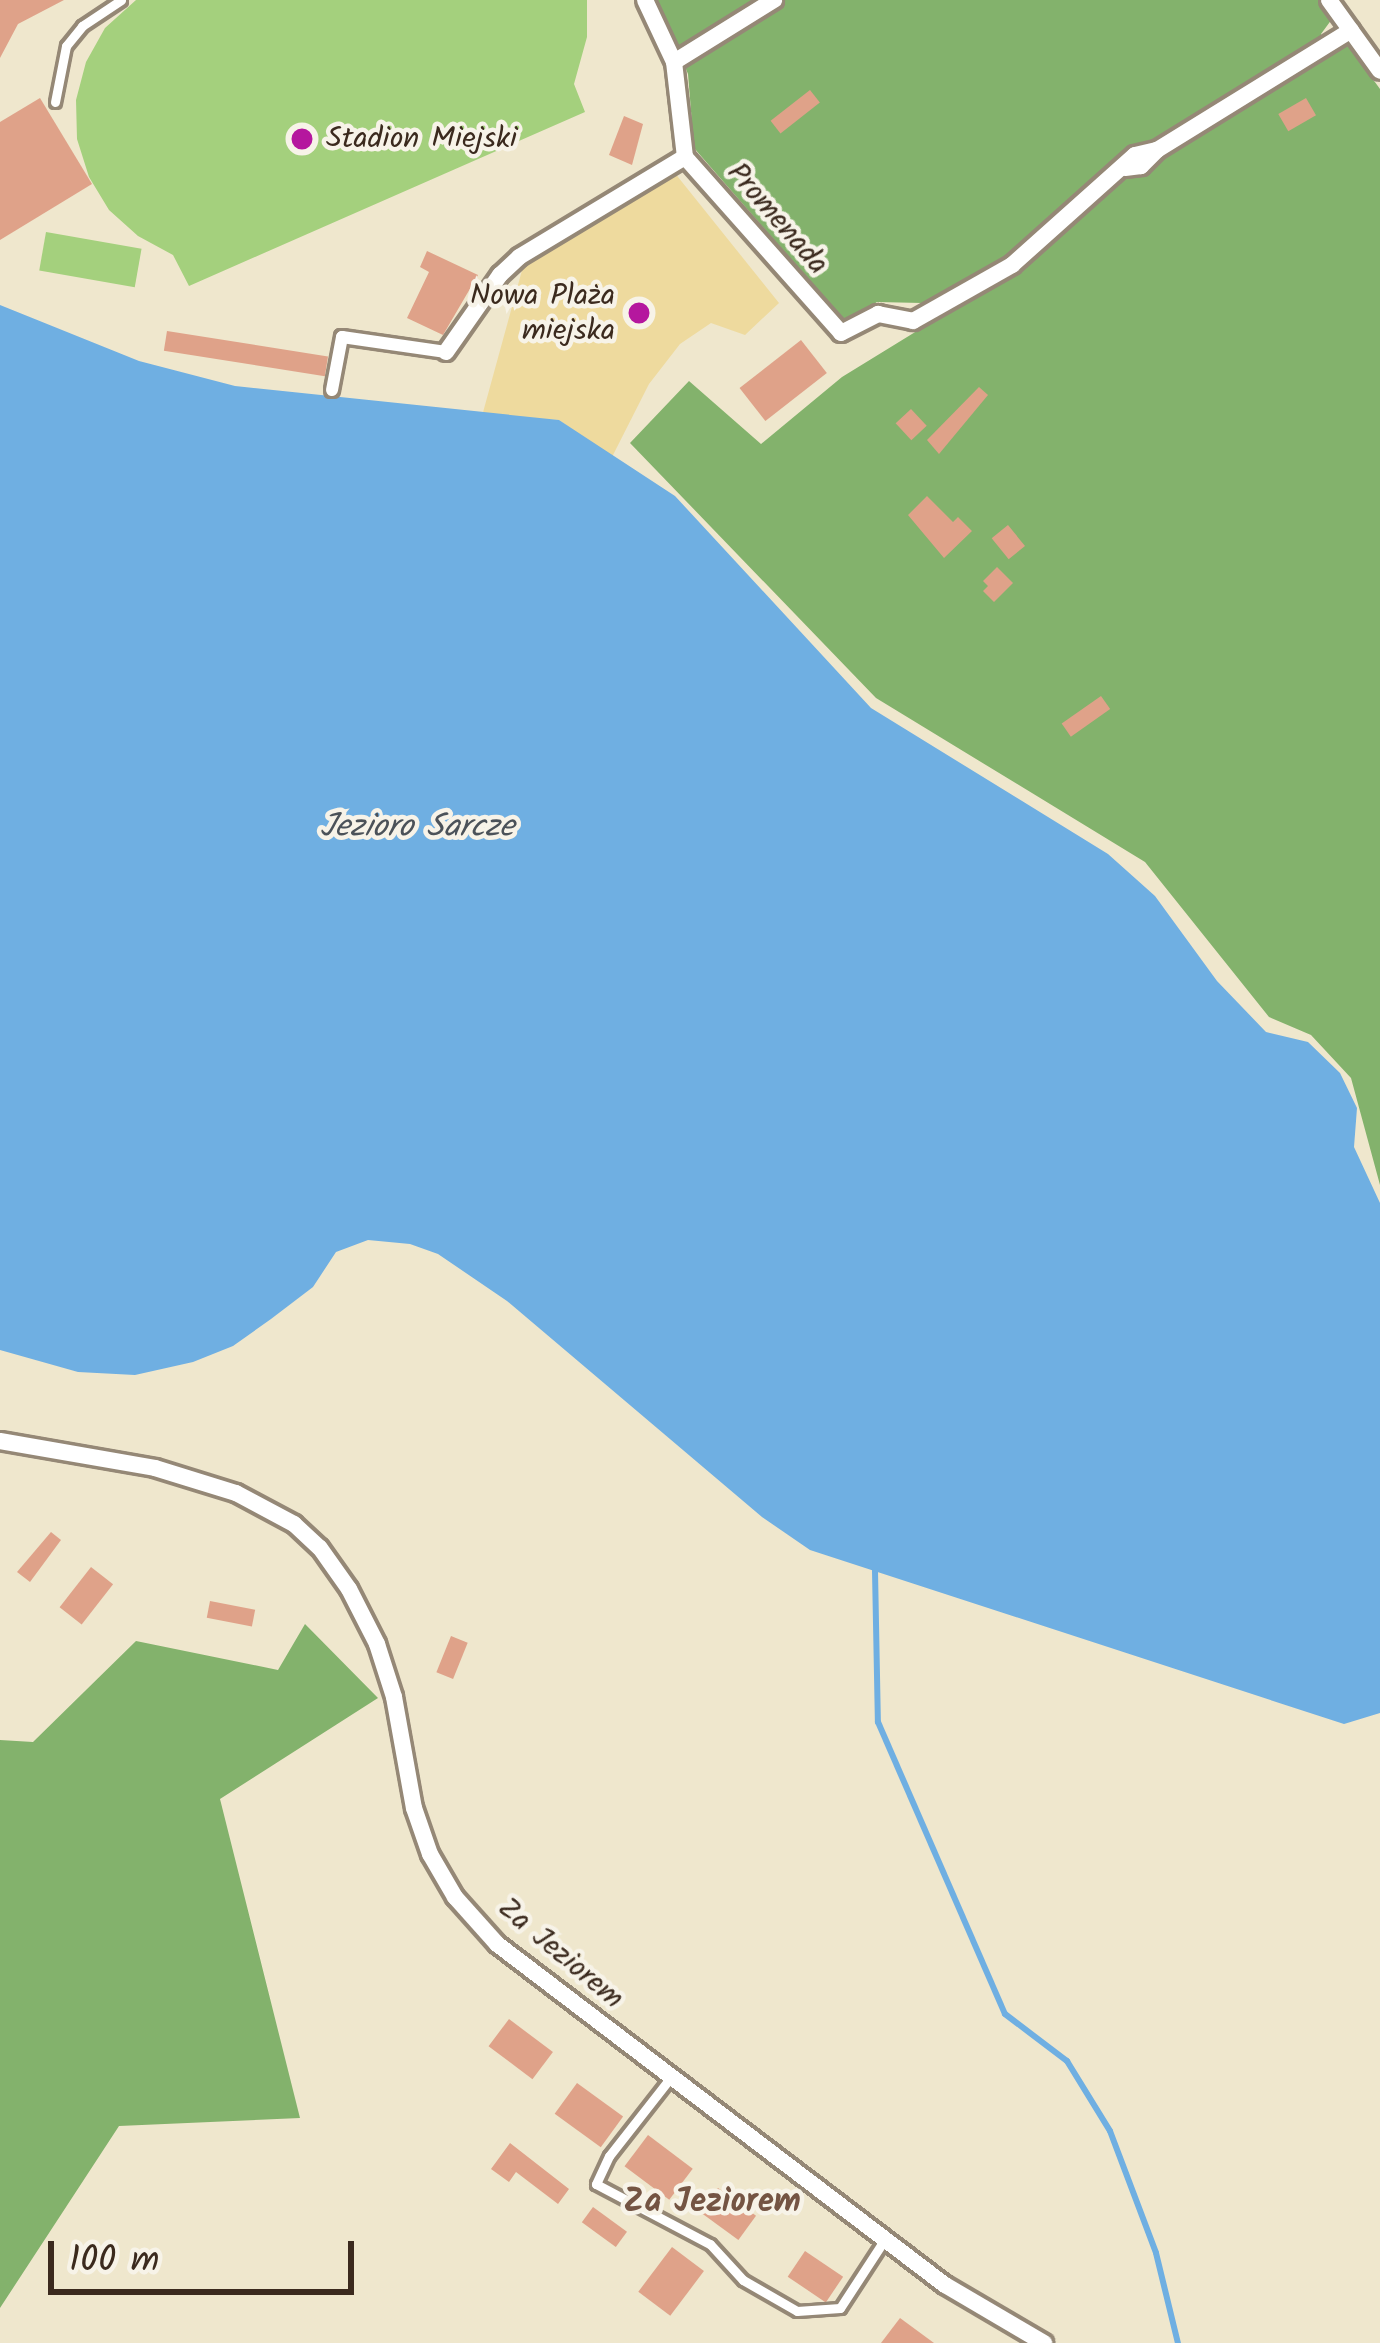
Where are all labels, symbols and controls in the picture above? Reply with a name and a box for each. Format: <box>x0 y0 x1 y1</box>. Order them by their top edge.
place label: Stadion Miejski <box>326 121 517 157</box>
marker: Stadion Miejski <box>289 126 315 152</box>
street label: Promenada <box>719 156 835 282</box>
place label: Nowa Plaża miejska <box>470 278 615 348</box>
marker: Nowa Plaża miejska <box>626 300 652 326</box>
water label: Jezioro Sarcze <box>320 808 514 848</box>
street label: Za Jeziorem <box>490 1891 630 2017</box>
district label: Za Jeziorem <box>623 2183 801 2223</box>
scale bar <box>54 2217 360 2291</box>
text: 100 m <box>69 2233 159 2290</box>

